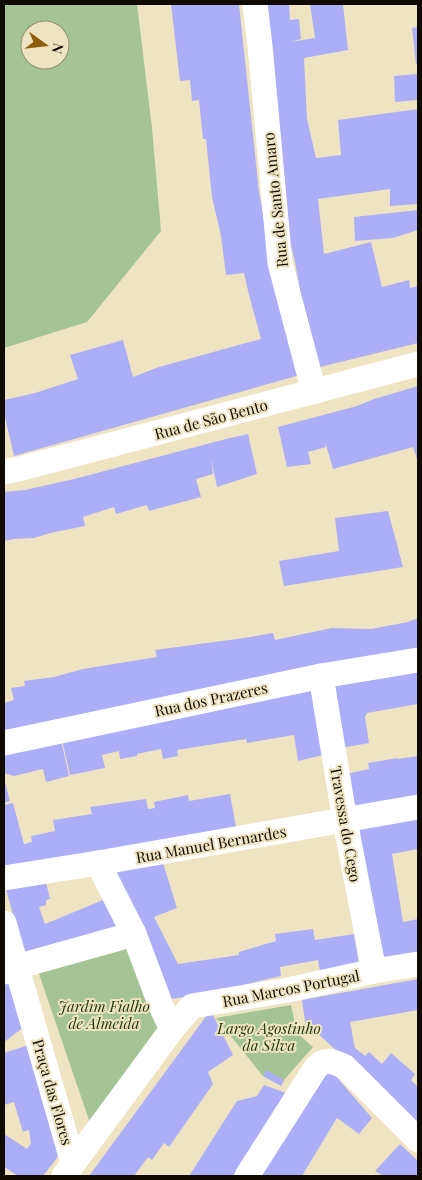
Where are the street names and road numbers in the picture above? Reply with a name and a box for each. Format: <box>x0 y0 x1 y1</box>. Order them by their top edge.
street label: Rua de Santo Amaro <box>258 132 292 268</box>
street label: Rua de São Bento <box>152 394 270 444</box>
street label: Rua dos Prazeres <box>153 677 269 721</box>
street label: Travessa do Cego <box>326 765 366 883</box>
street label: Rua Manuel Bernardes <box>134 821 288 867</box>
street label: Rua Marcos Portugal <box>221 965 361 1011</box>
street label: Praça das Flores <box>28 1037 78 1147</box>

